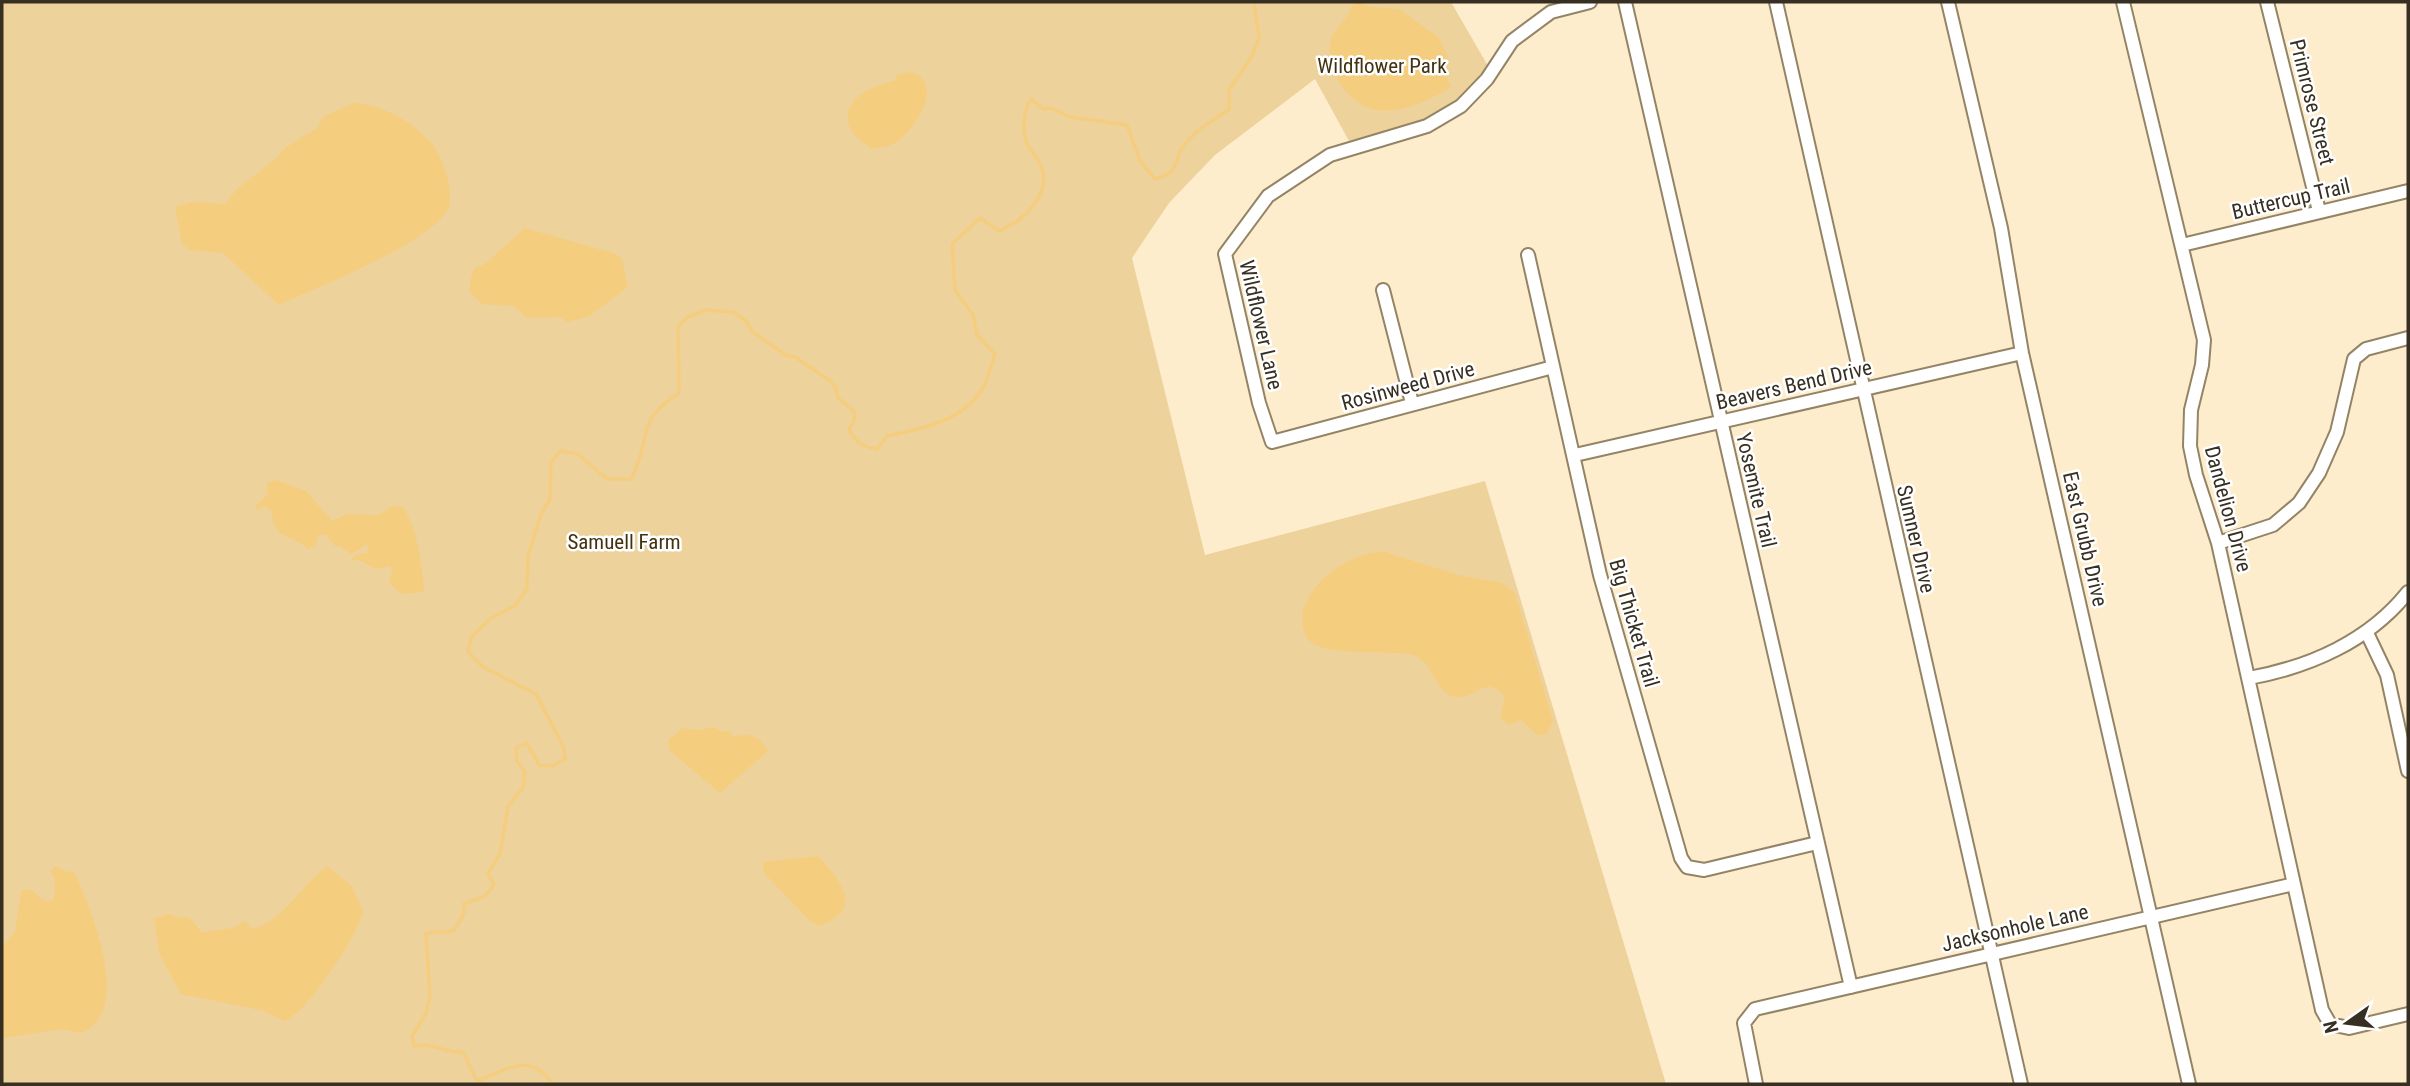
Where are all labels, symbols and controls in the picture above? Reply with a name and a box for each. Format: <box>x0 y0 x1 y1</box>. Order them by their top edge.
street label: Primrose Street <box>2285 37 2339 167</box>
park label: Wildflower Park <box>1317 54 1447 78</box>
street label: Buttercup Trail <box>2230 174 2352 224</box>
street label: Wildflower Lane <box>1234 258 1288 392</box>
street label: Beavers Bend Drive <box>1714 355 1874 415</box>
street label: Rosinweed Drive <box>1339 357 1477 415</box>
street label: Yosemite Trail <box>1731 430 1781 550</box>
street label: Dandelion Drive <box>2200 443 2256 575</box>
street label: East Grubb Drive <box>2058 469 2112 609</box>
street label: Sumner Drive <box>1892 483 1940 595</box>
park label: Samuell Farm <box>567 530 681 554</box>
street label: Big Thicket Trail <box>1604 556 1664 690</box>
street label: Jacksonhole Lane <box>1939 899 2091 957</box>
north arrow <box>2312 988 2382 1058</box>
text: N <box>2318 1019 2344 1035</box>

